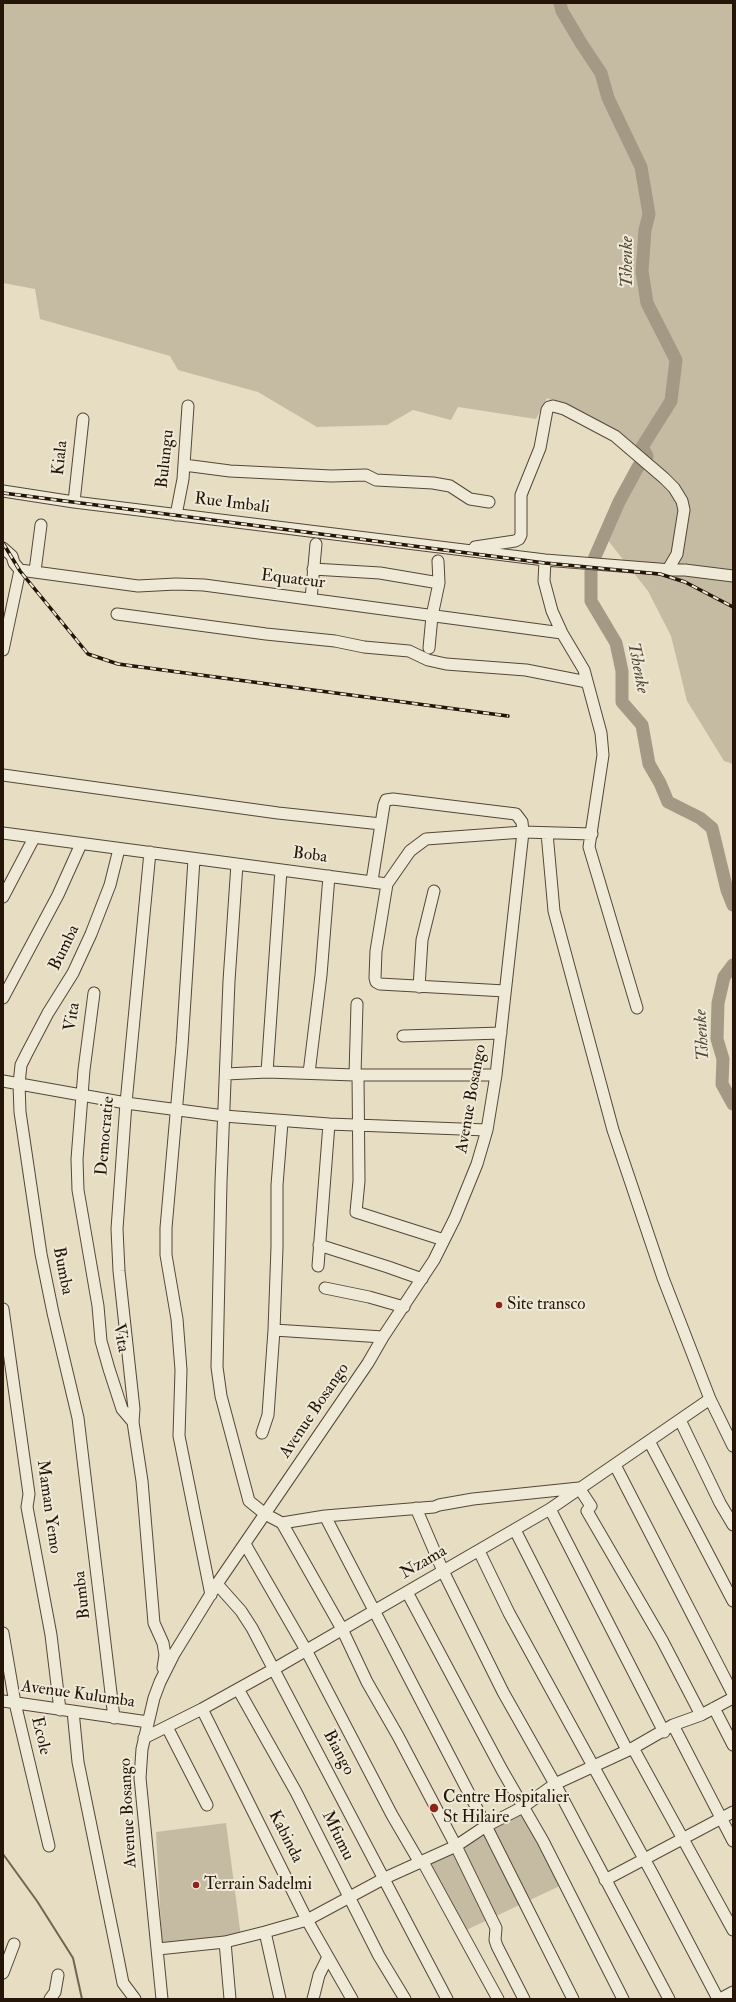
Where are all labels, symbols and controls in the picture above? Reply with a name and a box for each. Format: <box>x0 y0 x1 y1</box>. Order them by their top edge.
water label: Tshenke <box>617 236 639 288</box>
street label: Bulungu <box>153 429 179 489</box>
street label: Kiala <box>49 440 73 476</box>
street label: Rue Imbali <box>193 489 271 519</box>
street label: Equateur <box>260 566 326 594</box>
water label: Tshenke <box>621 641 653 695</box>
street label: Boba <box>292 844 328 868</box>
street label: Bumba <box>45 922 85 974</box>
street label: Vita <box>61 1001 85 1033</box>
water label: Tshenke <box>691 1009 715 1061</box>
street label: Avenue Bosango <box>452 1043 492 1155</box>
street label: Democratie <box>92 1096 120 1176</box>
street label: Bumba <box>47 1245 77 1297</box>
place label: Site transco <box>507 1295 585 1315</box>
marker: Site transco <box>494 1300 504 1310</box>
street label: Vita <box>107 1322 133 1354</box>
street label: Avenue Bosango <box>276 1360 354 1462</box>
street label: Maman Yemo <box>31 1459 65 1555</box>
street label: Nzama <box>397 1542 451 1584</box>
street label: Bumba <box>70 1570 96 1620</box>
street label: Avenue Kulumba <box>20 1677 136 1713</box>
street label: Ecole <box>26 1715 54 1757</box>
street label: Biango <box>318 1727 358 1779</box>
street label: Avenue Bosango <box>116 1757 142 1869</box>
place label: Centre Hospitalier St Hilaire <box>443 1788 569 1828</box>
marker: Centre Hospitalier St Hilaire <box>428 1802 440 1814</box>
street label: Kabinda <box>263 1808 307 1866</box>
street label: Mfumu <box>316 1808 358 1864</box>
place label: Terrain Sadelmi <box>204 1875 312 1895</box>
marker: Terrain Sadelmi <box>191 1880 201 1890</box>

